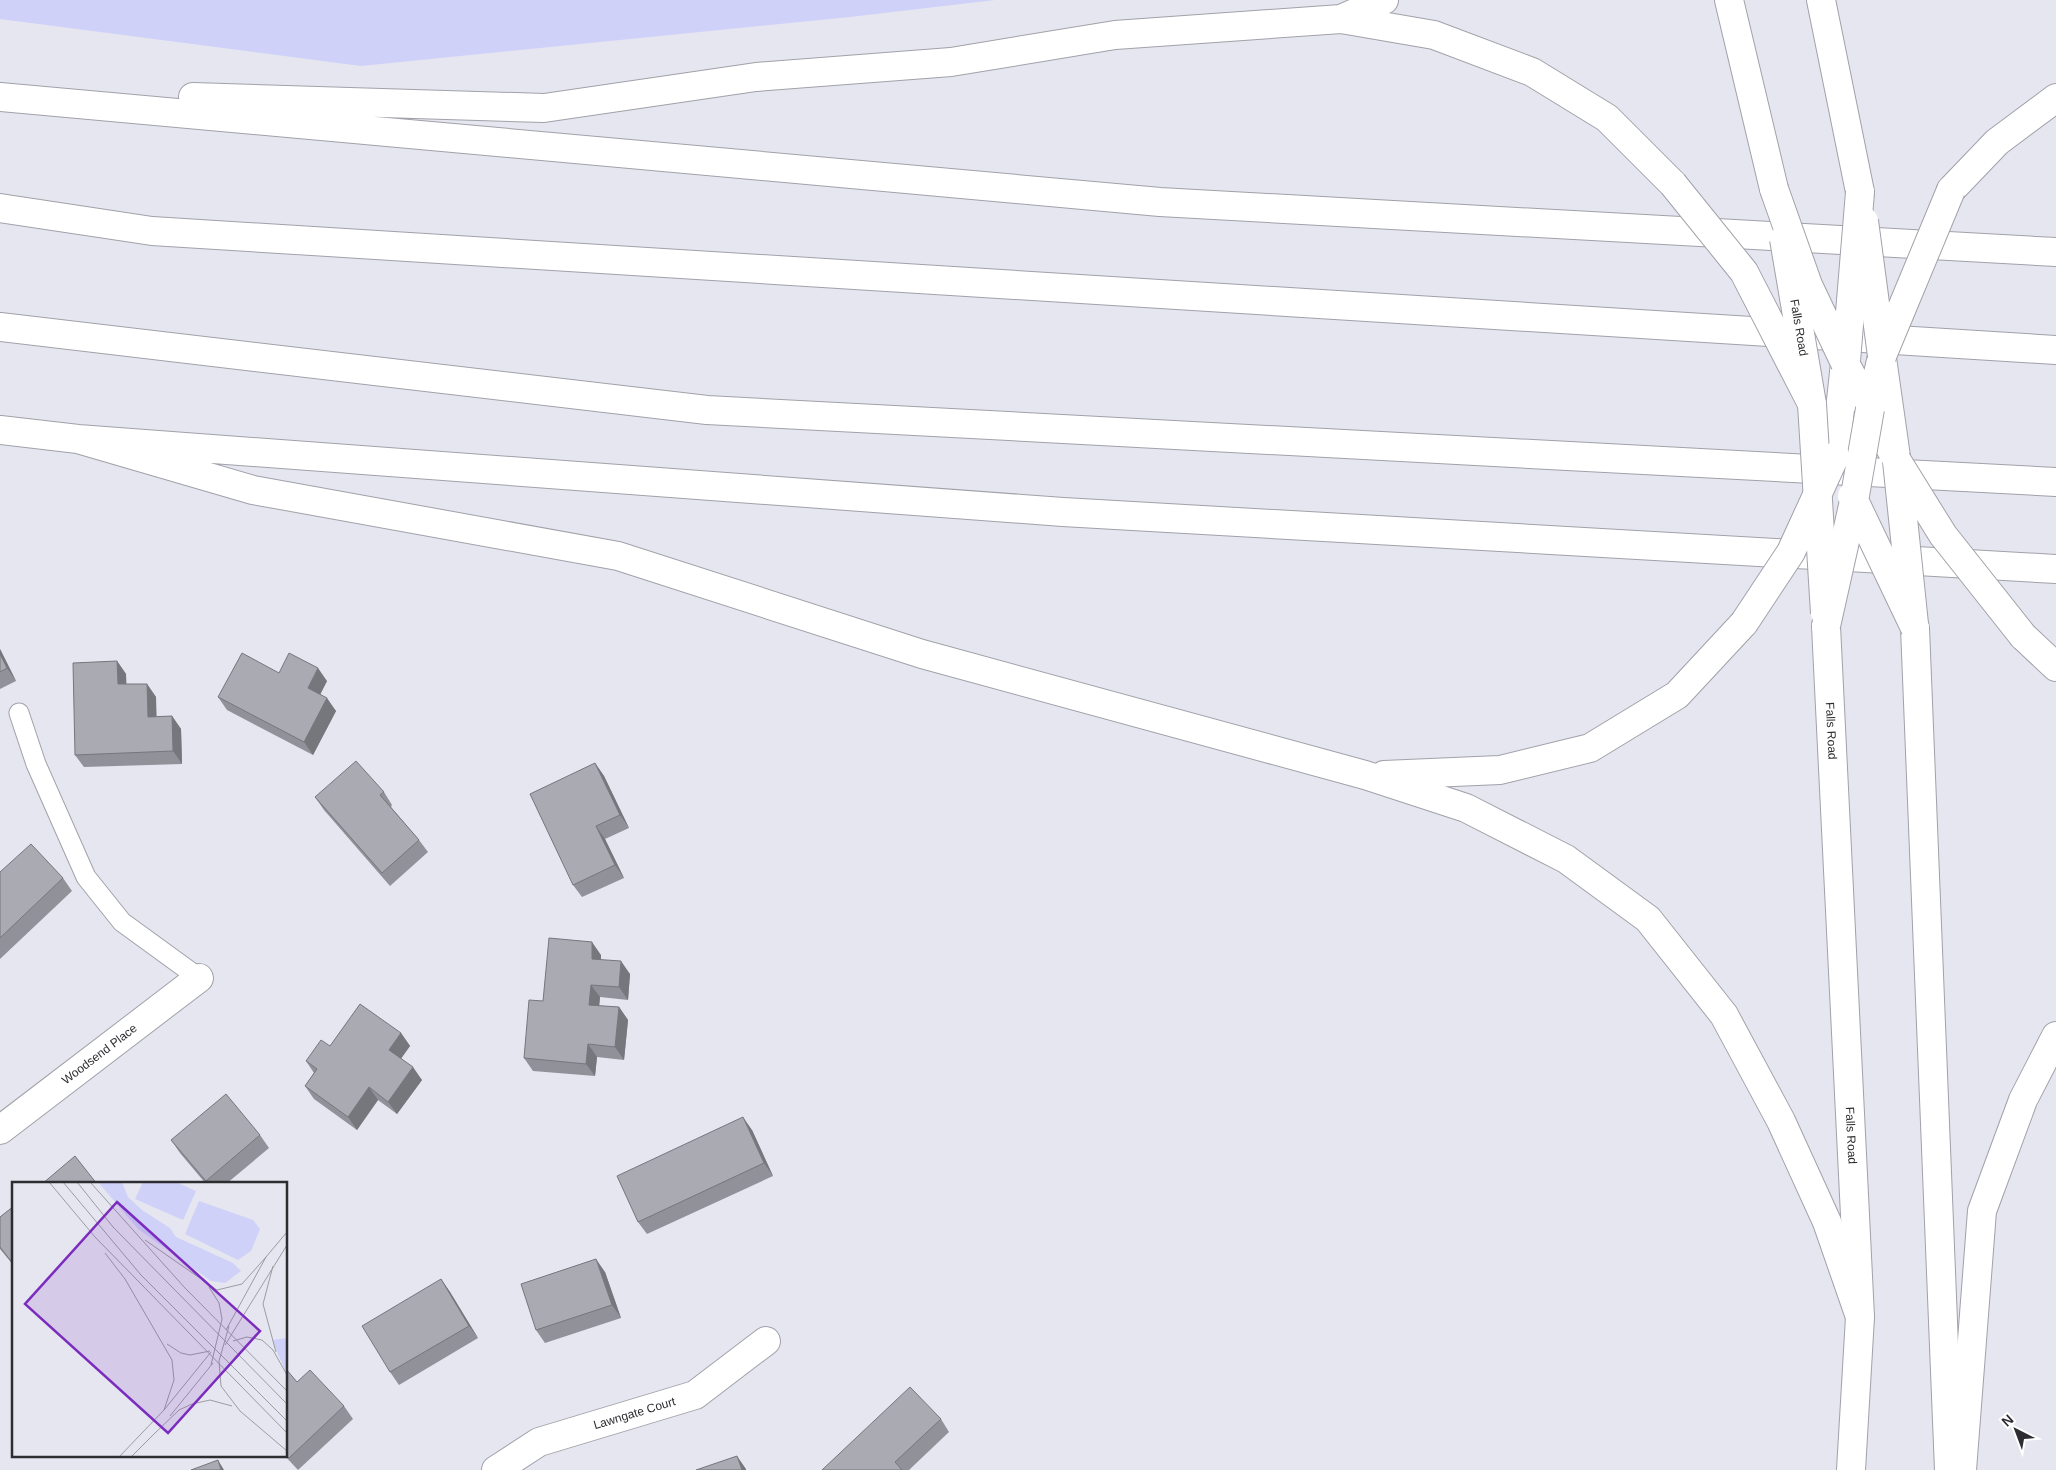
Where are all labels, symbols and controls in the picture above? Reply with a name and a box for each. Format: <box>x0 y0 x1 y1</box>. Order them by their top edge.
street label: Falls Road <box>1787 298 1811 357</box>
street label: Falls Road <box>1823 702 1840 760</box>
street label: Woodsend Place <box>59 1021 140 1087</box>
street label: Falls Road <box>1843 1106 1859 1164</box>
inset map <box>12 1182 288 1458</box>
street label: Lawngate Court <box>592 1394 678 1432</box>
north arrow <box>1991 1405 2041 1455</box>
text: N <box>1998 1411 2016 1430</box>

